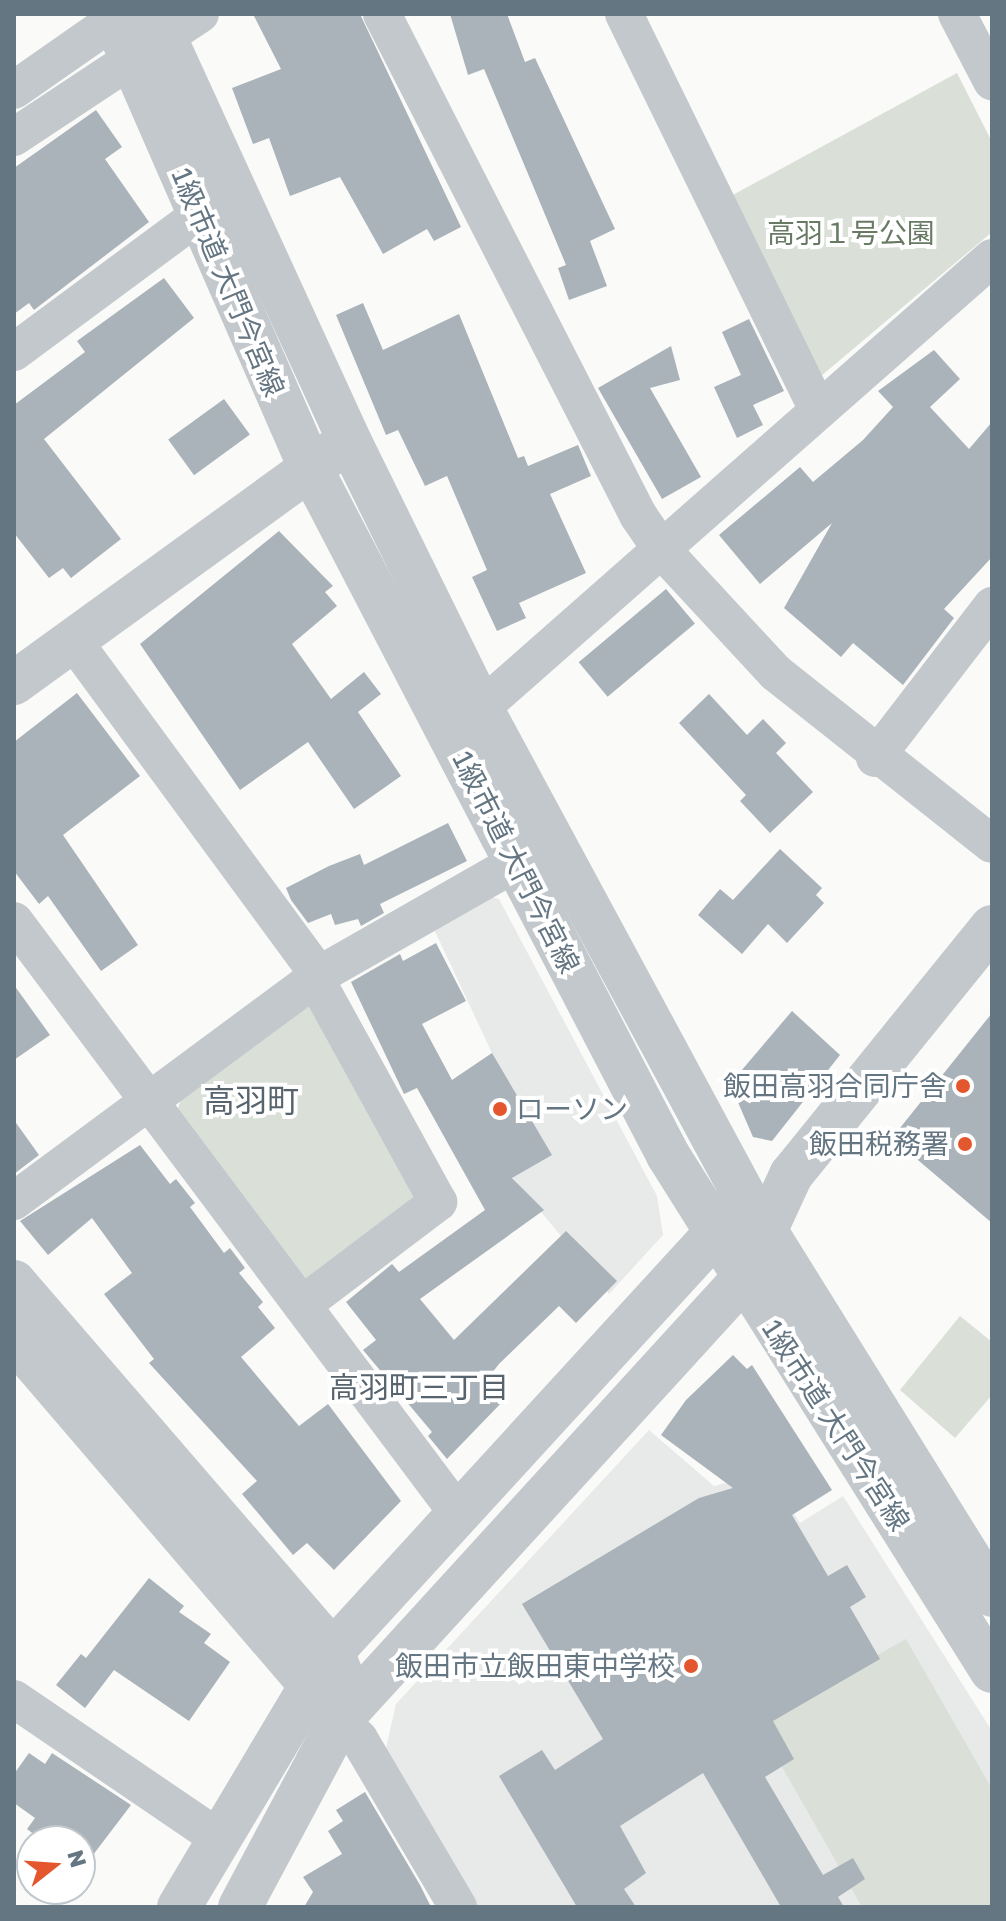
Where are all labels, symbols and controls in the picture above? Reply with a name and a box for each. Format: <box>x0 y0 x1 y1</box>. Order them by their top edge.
street label: 1級市道 大門今宮線 <box>165 163 291 401</box>
park label: 高羽１号公園 <box>767 216 935 250</box>
street label: 1級市道 大門今宮線 <box>446 745 586 979</box>
place label: 飯田高羽合同庁舎 <box>723 1069 947 1103</box>
marker: 飯田高羽合同庁舎 <box>954 1077 972 1095</box>
district label: 高羽町 <box>203 1081 299 1119</box>
place label: ローソン <box>516 1092 628 1126</box>
marker: ローソン <box>491 1100 509 1118</box>
place label: 飯田税務署 <box>809 1127 949 1161</box>
marker: 飯田税務署 <box>956 1135 974 1153</box>
street label: 1級市道 大門今宮線 <box>755 1313 917 1537</box>
district label: 高羽町三丁目 <box>329 1369 509 1405</box>
place label: 飯田市立飯田東中学校 <box>395 1649 675 1683</box>
marker: 飯田市立飯田東中学校 <box>682 1657 700 1675</box>
north arrow <box>16 1825 96 1905</box>
text: N <box>62 1846 93 1870</box>

